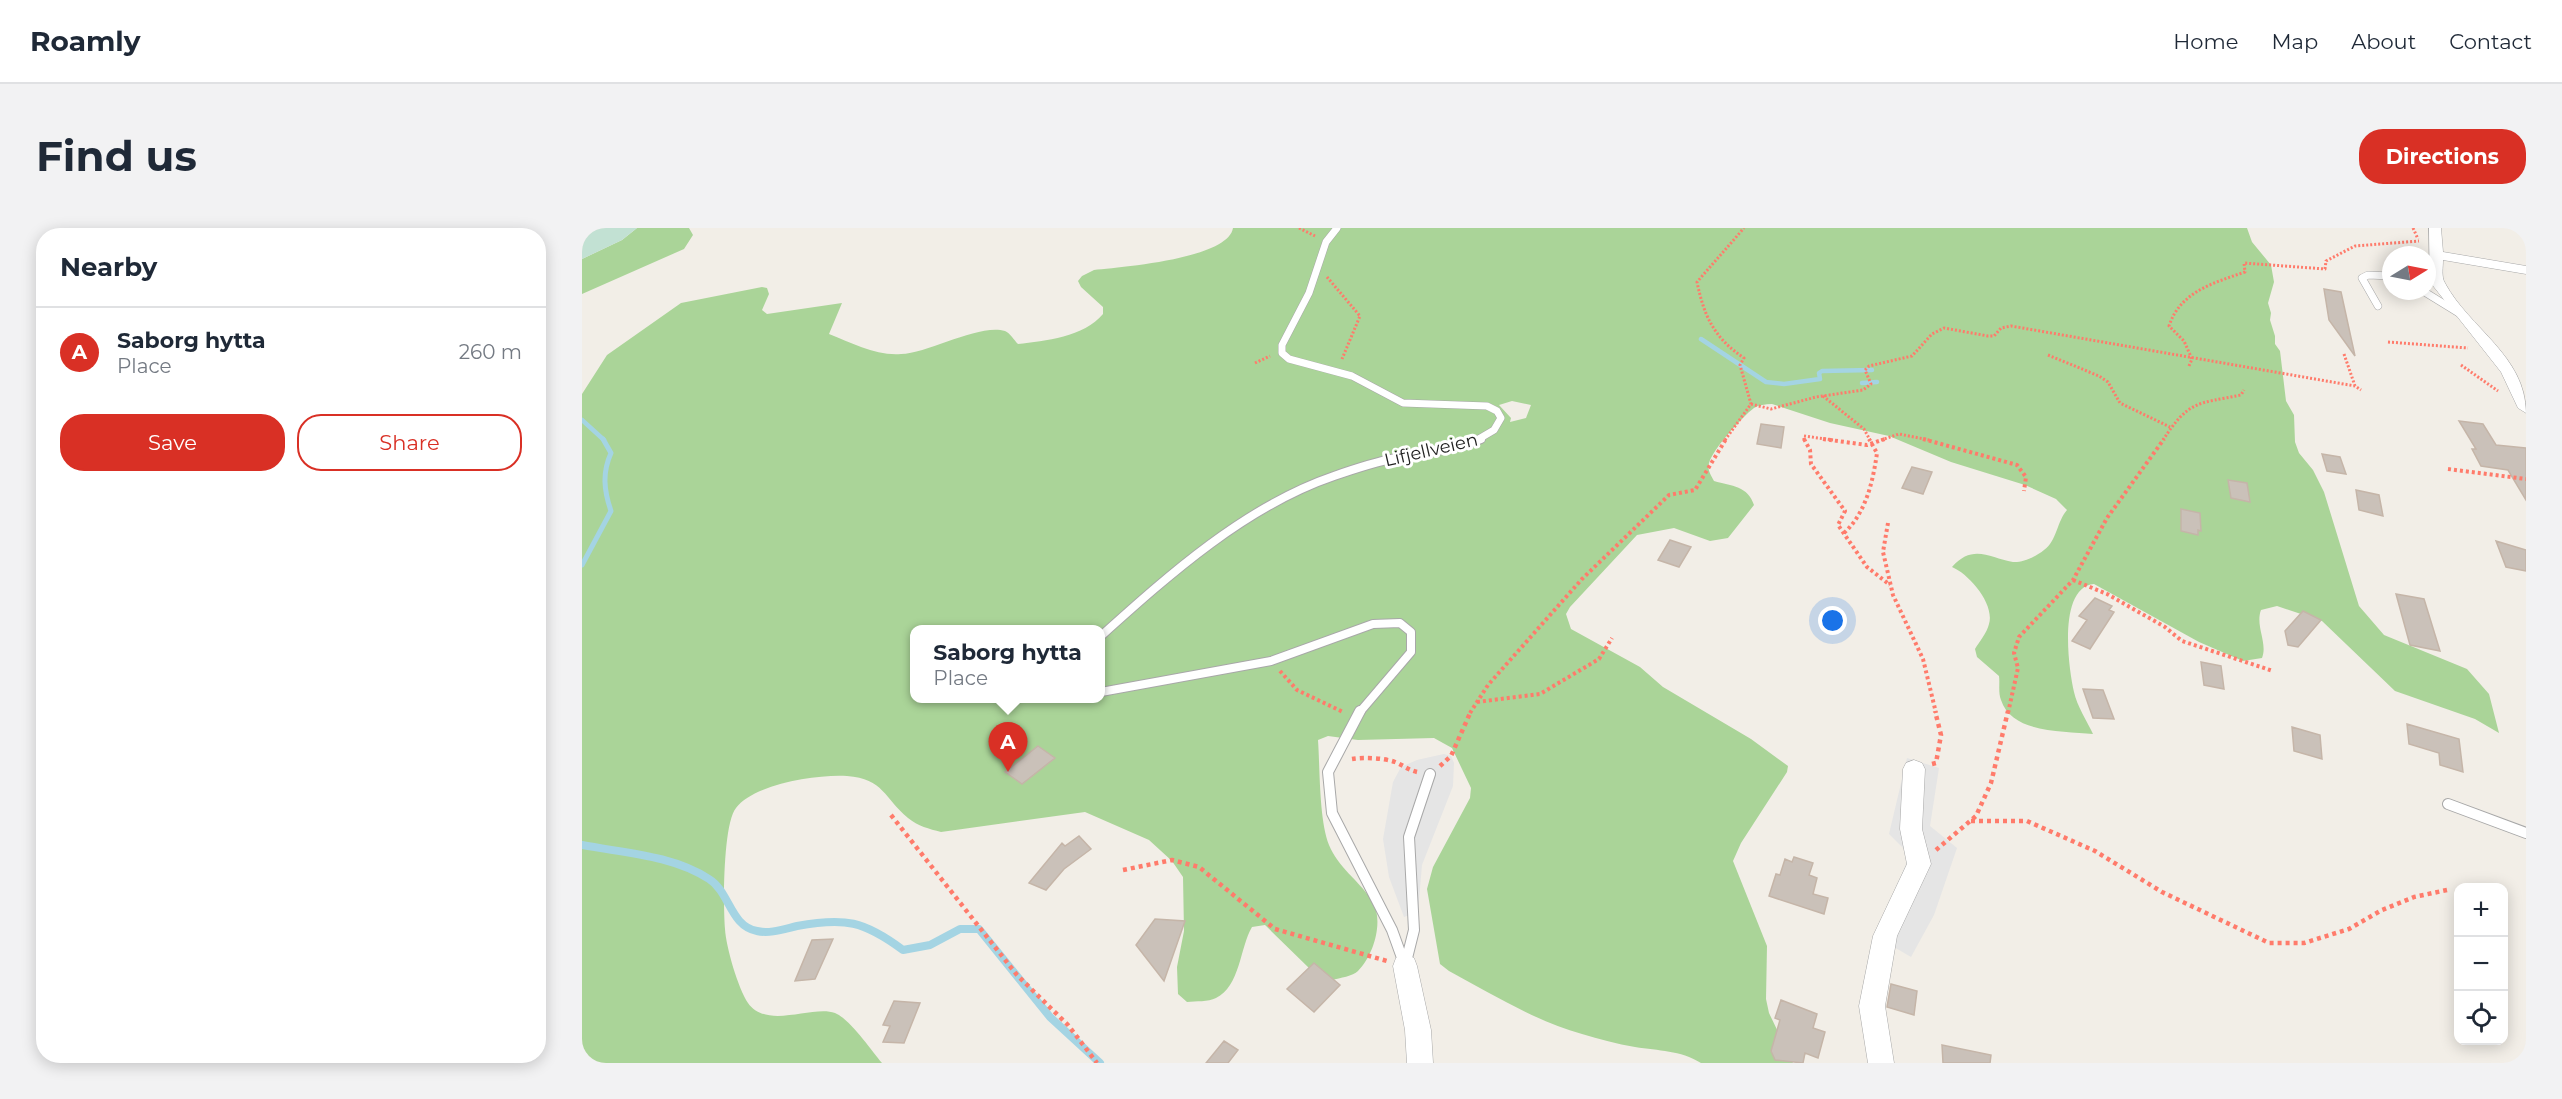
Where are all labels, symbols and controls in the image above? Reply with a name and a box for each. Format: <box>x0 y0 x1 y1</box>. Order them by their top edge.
text: Roamly <box>30 24 140 58</box>
text: Home <box>2173 29 2238 54</box>
text: Map <box>2271 29 2318 54</box>
text: About <box>2351 29 2416 54</box>
text: Contact <box>2449 29 2532 54</box>
button: Directions <box>2359 129 2526 184</box>
text: Find us <box>36 130 197 182</box>
north arrow <box>2382 246 2436 300</box>
text: Nearby <box>60 251 157 283</box>
text: Saborg hytta <box>117 327 265 354</box>
text: A <box>72 340 87 364</box>
text: 260 m <box>459 340 522 364</box>
text: Place <box>117 354 172 378</box>
button: Save <box>60 414 285 471</box>
button: Share <box>297 414 522 471</box>
street label: Lifjellveien <box>1382 429 1480 471</box>
your location <box>1818 606 1847 635</box>
popup <box>910 625 1105 703</box>
text: Saborg hytta <box>933 639 1082 666</box>
text: Place <box>933 666 988 690</box>
pin: A <box>988 722 1028 772</box>
map controls <box>2454 883 2508 1045</box>
button: + <box>2454 883 2508 937</box>
button: − <box>2454 937 2508 991</box>
button: locate <box>2454 991 2508 1045</box>

